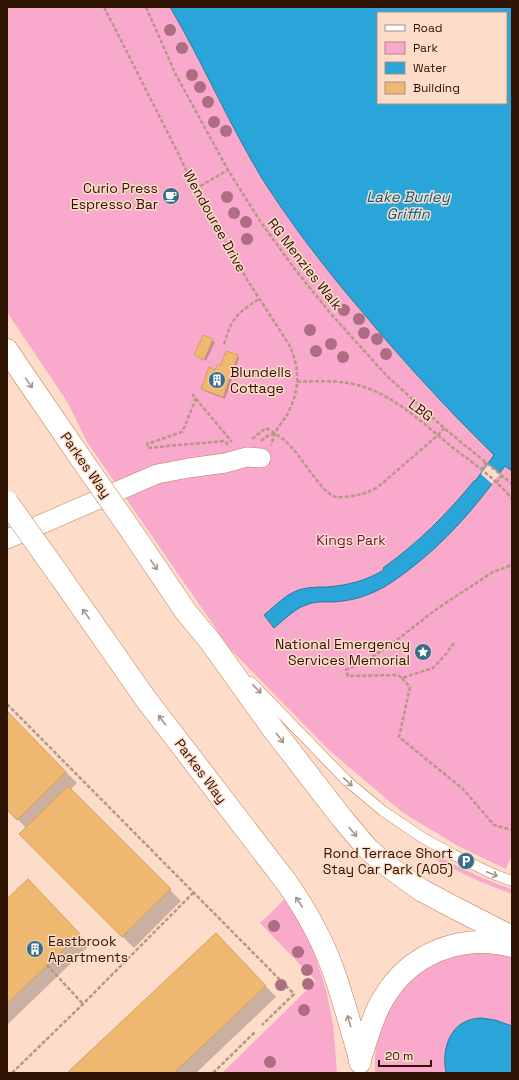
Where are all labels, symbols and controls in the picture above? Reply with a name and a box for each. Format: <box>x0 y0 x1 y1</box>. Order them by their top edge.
legend <box>377 12 507 104</box>
text: Road <box>413 20 442 36</box>
text: Park <box>413 40 438 56</box>
text: Water <box>413 60 447 76</box>
text: Building <box>413 80 460 96</box>
street label: Wendouree Drive <box>180 167 250 275</box>
place label: Curio Press Espresso Bar <box>71 179 158 213</box>
cafe icon: Curio Press Espresso Bar <box>161 186 181 206</box>
water label: Lake Burley Griffin <box>366 187 451 223</box>
street label: RG Menzies Walk <box>264 214 347 314</box>
place label: Blundells Cottage <box>230 363 291 397</box>
building icon: Blundells Cottage <box>207 370 227 390</box>
one-way arrow <box>25 377 33 388</box>
street label: LBG <box>405 395 437 425</box>
street label: Parkes Way <box>57 429 115 501</box>
park label: Kings Park <box>316 531 386 549</box>
one-way arrow <box>150 559 158 570</box>
one-way arrow <box>82 609 90 620</box>
place label: National Emergency Services Memorial <box>275 635 410 669</box>
place icon: National Emergency Services Memorial <box>413 642 433 662</box>
one-way arrow <box>252 684 262 694</box>
one-way arrow <box>158 714 166 725</box>
one-way arrow <box>275 732 284 743</box>
street label: Parkes Way <box>171 735 231 807</box>
one-way arrow <box>343 777 353 787</box>
one-way arrow <box>349 827 358 838</box>
place label: Rond Terrace Short Stay Car Park (A05) <box>323 844 453 878</box>
parking icon: Rond Terrace Short Stay Car Park (A05) <box>456 851 476 871</box>
one-way arrow <box>486 870 498 878</box>
one-way arrow <box>295 896 304 907</box>
place label: Eastbrook Apartments <box>48 932 128 966</box>
building icon: Eastbrook Apartments <box>25 939 45 959</box>
one-way arrow <box>345 1015 352 1028</box>
scale bar <box>379 1042 431 1068</box>
text: 20 m <box>385 1048 413 1064</box>

